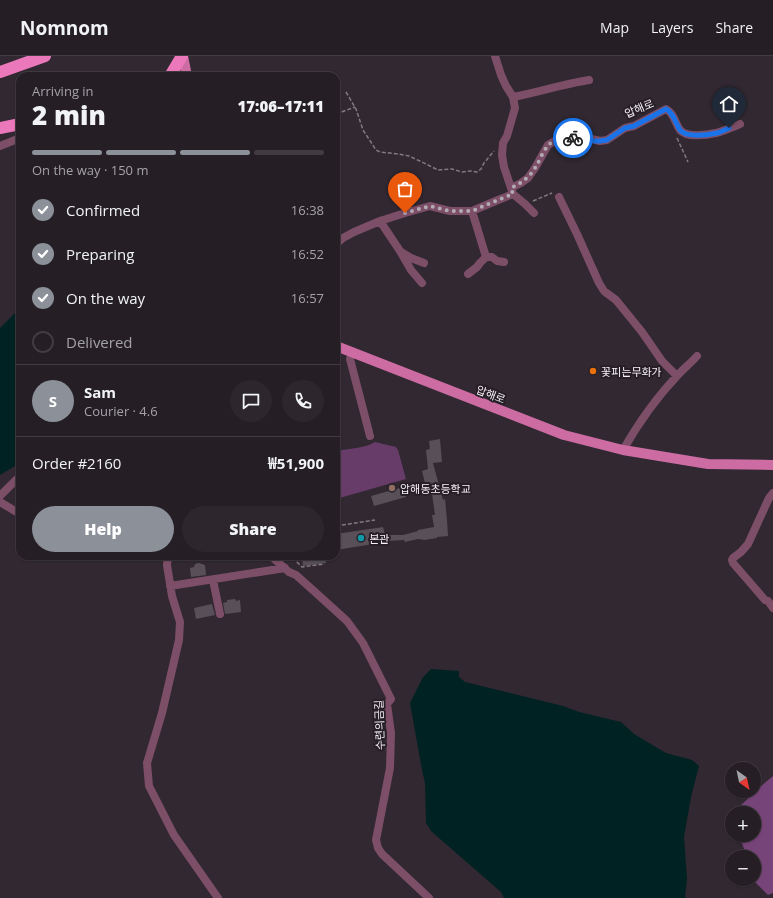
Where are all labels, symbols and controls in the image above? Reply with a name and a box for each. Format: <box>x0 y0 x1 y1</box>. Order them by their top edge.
text: Nomnom <box>20 15 109 41</box>
text: Map <box>600 18 629 37</box>
text: Layers <box>651 18 693 37</box>
text: Share <box>715 18 753 37</box>
text: Arriving in <box>32 82 94 100</box>
pin <box>712 87 746 128</box>
icon: home <box>718 93 740 115</box>
street label: 압해로 <box>622 95 656 121</box>
text: 17:06–17:11 <box>238 96 324 116</box>
text: 2 min <box>32 97 106 133</box>
courier <box>553 118 593 158</box>
icon: bike <box>562 127 584 149</box>
text: On the way · 150 m <box>32 161 148 179</box>
pin <box>388 172 422 213</box>
icon: bag <box>394 178 416 200</box>
icon: check <box>32 199 54 221</box>
text: Confirmed <box>66 200 140 220</box>
text: 16:38 <box>291 201 324 219</box>
icon: check <box>32 243 54 265</box>
text: Preparing <box>66 244 134 264</box>
text: 16:52 <box>291 245 324 263</box>
icon: check <box>32 287 54 309</box>
text: On the way <box>66 288 145 308</box>
text: 16:57 <box>291 289 324 307</box>
text: Delivered <box>66 332 133 352</box>
place label: 꽃피는무화가 <box>601 364 662 379</box>
marker: 꽃피는무화가 <box>588 366 598 376</box>
button: chat <box>230 380 272 422</box>
button: phone <box>282 380 324 422</box>
text: Sam <box>84 382 116 402</box>
street label: 압해로 <box>474 382 508 406</box>
text: S <box>49 391 57 411</box>
text: Courier · 4.6 <box>84 402 158 420</box>
text: Order #2160 <box>32 453 121 473</box>
text: ₩51,900 <box>268 453 324 473</box>
place label: 압해동초등학교 <box>400 481 471 496</box>
marker: 압해동초등학교 <box>387 483 397 493</box>
button: Help <box>32 506 174 552</box>
button: Share <box>182 506 324 552</box>
place label: 본관 <box>369 531 389 546</box>
marker: 본관 <box>356 533 366 543</box>
street label: 수련의금길 <box>371 699 387 751</box>
north arrow <box>725 762 761 798</box>
map controls <box>725 762 761 886</box>
button: + <box>725 806 761 842</box>
button: − <box>725 850 761 886</box>

